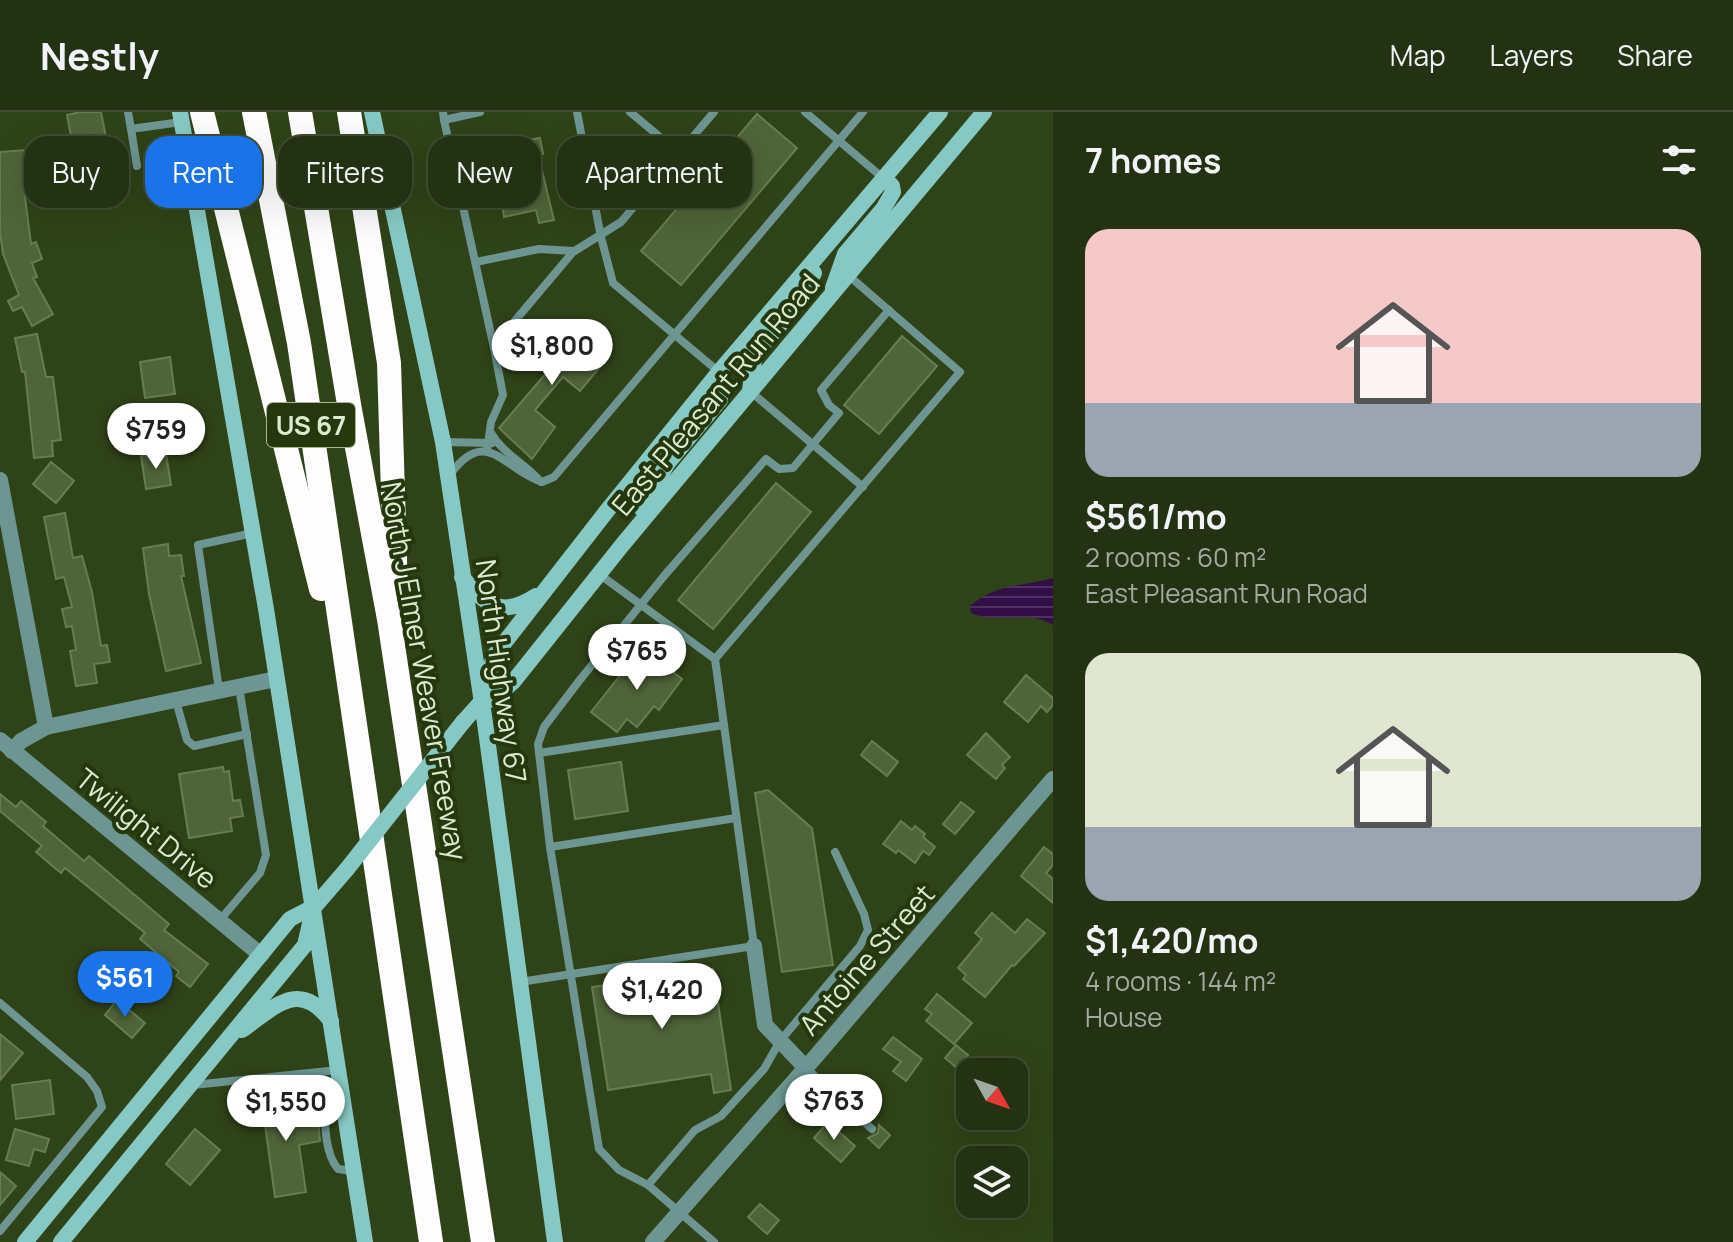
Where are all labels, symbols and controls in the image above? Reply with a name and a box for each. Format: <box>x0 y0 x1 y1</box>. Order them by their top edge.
text: Nestly <box>40 29 159 81</box>
text: Map <box>1390 36 1446 74</box>
text: Layers <box>1490 36 1573 74</box>
text: Share <box>1617 36 1693 74</box>
chip: Buy <box>24 136 129 208</box>
chip: Rent <box>145 136 262 208</box>
chip: Filters <box>278 136 412 208</box>
chip: New <box>428 136 541 208</box>
chip: Apartment <box>557 136 752 208</box>
text: 7 homes <box>1085 137 1221 183</box>
icon: filters <box>1657 138 1701 182</box>
street label: East Pleasant Run Road <box>603 265 827 523</box>
icon: home <box>1321 281 1465 425</box>
pin: $1,800 <box>487 319 617 387</box>
text: $1,800 <box>510 327 594 363</box>
pin: $759 <box>109 403 203 471</box>
road number: US 67 <box>267 403 355 447</box>
text: $759 <box>125 411 187 447</box>
street label: North J Elmer Weaver Freeway <box>373 479 477 863</box>
text: $561/mo <box>1085 493 1227 539</box>
text: 2 rooms · 60 m² <box>1085 539 1267 575</box>
street label: North Highway 67 <box>468 557 536 785</box>
text: East Pleasant Run Road <box>1085 575 1368 611</box>
pin: $765 <box>590 624 684 692</box>
text: $765 <box>606 632 668 668</box>
icon: home <box>1321 705 1465 849</box>
street label: Twilight Drive <box>68 759 226 897</box>
street label: Antoine Street <box>790 875 942 1043</box>
text: $1,420/mo <box>1085 917 1259 963</box>
pin: $561 <box>78 951 172 1019</box>
text: $561 <box>96 959 154 995</box>
pin: $1,420 <box>597 963 727 1031</box>
text: 4 rooms · 144 m² <box>1085 963 1276 999</box>
text: $1,420 <box>621 971 703 1007</box>
text: House <box>1085 999 1162 1035</box>
north arrow <box>956 1058 1028 1130</box>
map controls <box>956 1058 1028 1218</box>
pin: $763 <box>787 1074 881 1142</box>
pin: $1,550 <box>221 1075 351 1143</box>
text: $763 <box>803 1082 865 1118</box>
text: $1,550 <box>245 1083 327 1119</box>
button: layers <box>956 1146 1028 1218</box>

